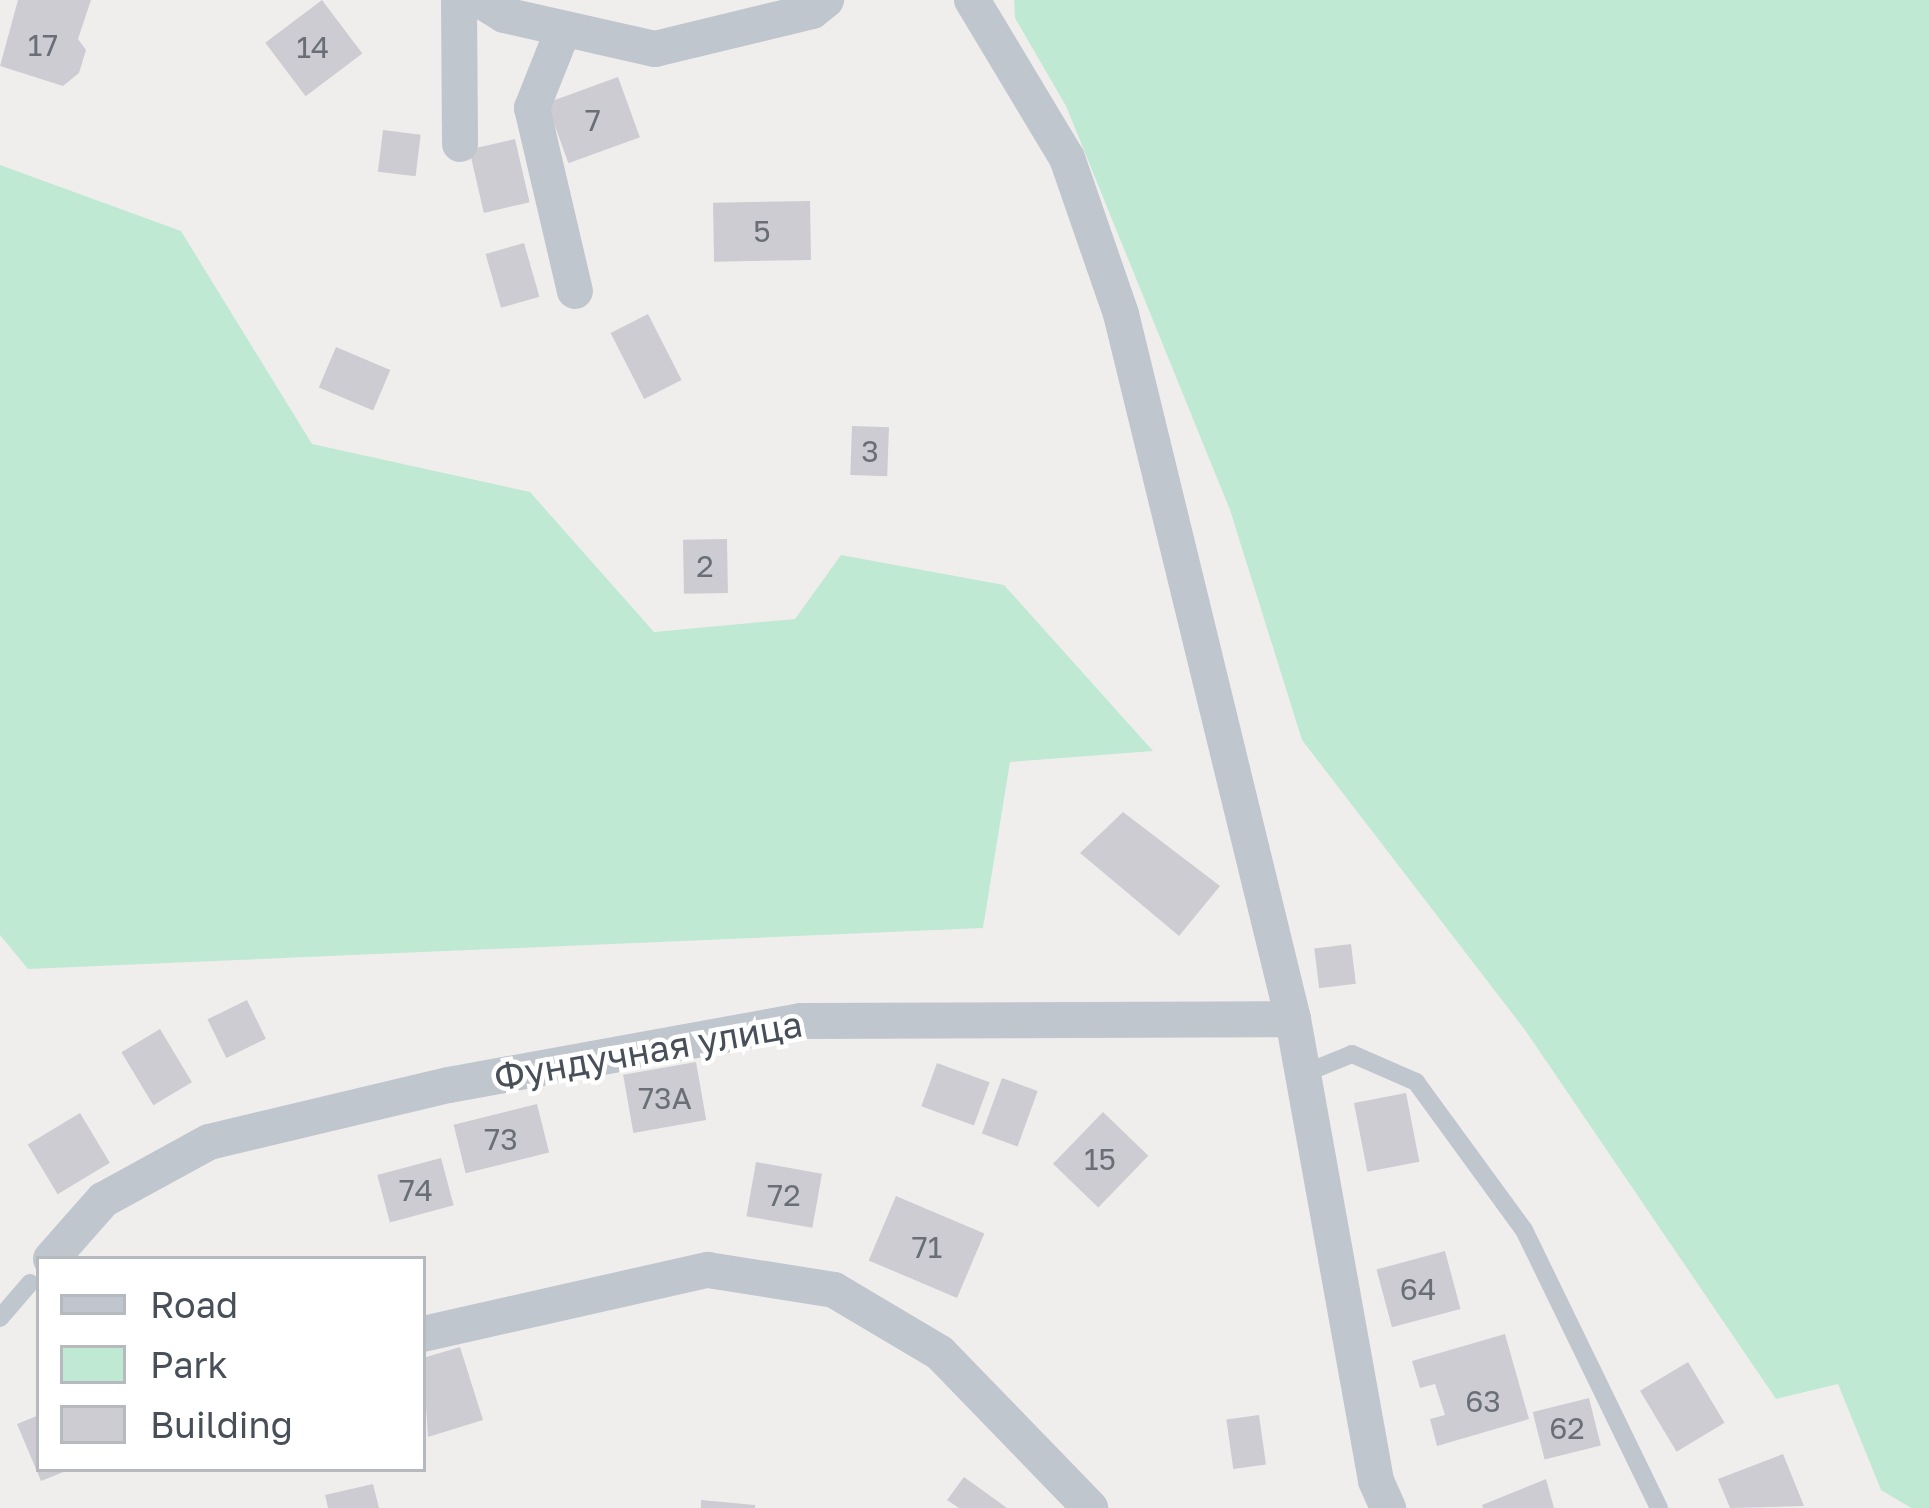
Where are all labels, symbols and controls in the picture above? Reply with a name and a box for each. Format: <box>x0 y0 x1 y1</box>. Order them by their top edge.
house number: 17 <box>28 27 58 63</box>
house number: 14 <box>297 29 329 65</box>
house number: 7 <box>585 102 601 138</box>
house number: 5 <box>753 213 771 249</box>
house number: 3 <box>861 433 879 469</box>
house number: 2 <box>696 548 714 584</box>
street label: Фундучная улица <box>490 1002 806 1098</box>
house number: 73А <box>638 1080 692 1116</box>
house number: 73 <box>484 1121 518 1157</box>
house number: 15 <box>1084 1141 1116 1177</box>
house number: 74 <box>399 1172 433 1208</box>
house number: 72 <box>767 1177 801 1213</box>
house number: 71 <box>912 1229 942 1265</box>
legend <box>36 1256 426 1472</box>
house number: 64 <box>1400 1271 1436 1307</box>
text: Road <box>150 1283 238 1326</box>
text: Park <box>150 1343 228 1386</box>
house number: 63 <box>1465 1383 1501 1419</box>
text: Building <box>150 1403 293 1446</box>
house number: 62 <box>1549 1410 1585 1446</box>

